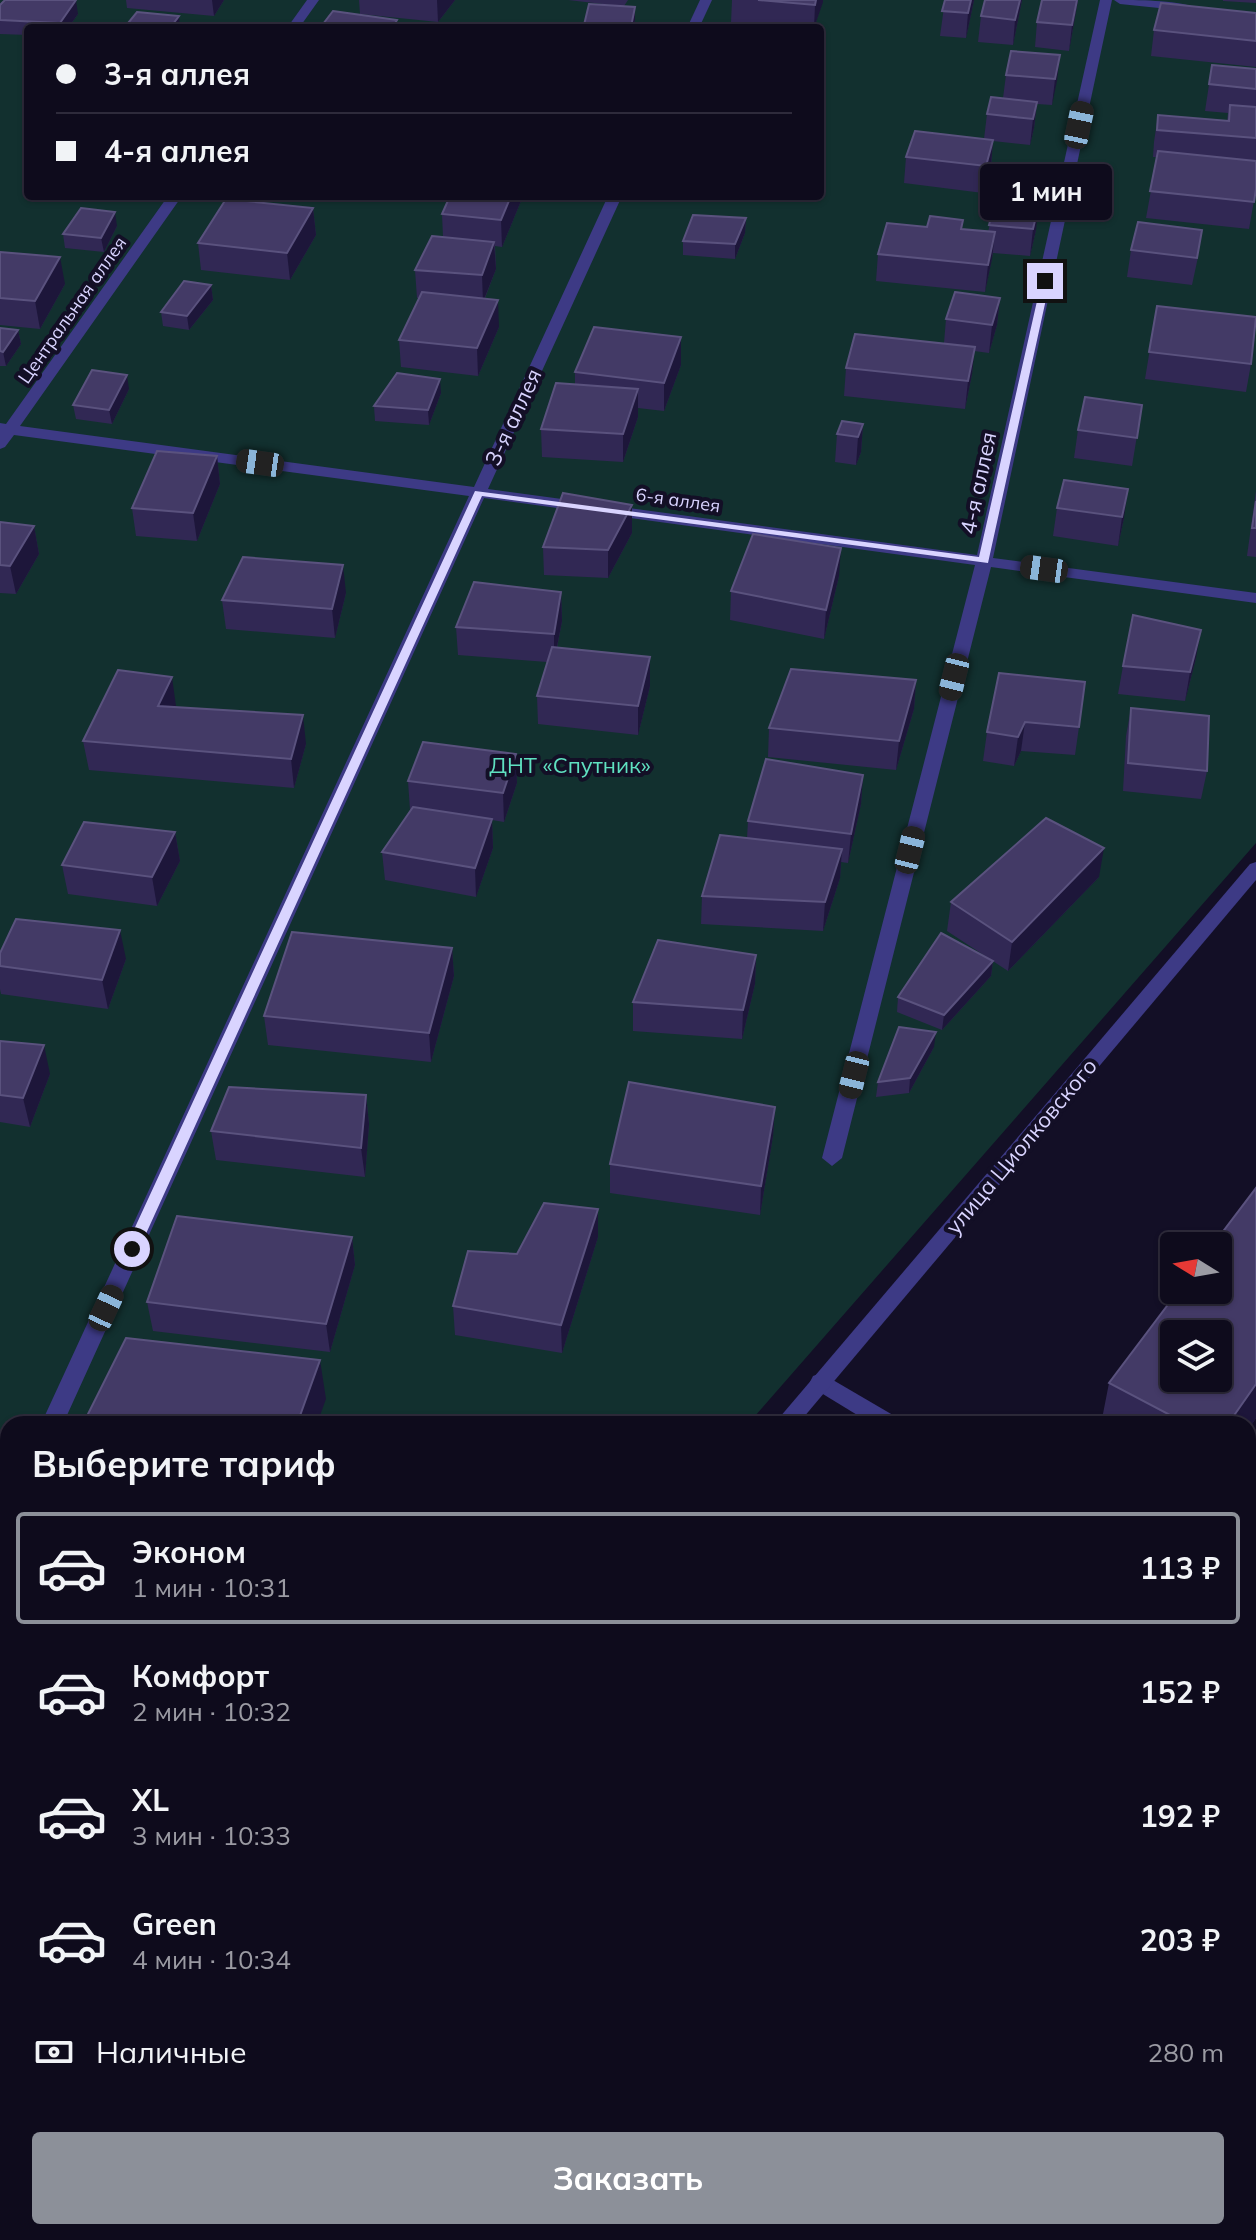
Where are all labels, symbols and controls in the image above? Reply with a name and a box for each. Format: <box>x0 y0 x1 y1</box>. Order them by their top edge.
text: 3-я аллея <box>104 55 250 93</box>
car <box>1062 99 1096 151</box>
text: 4-я аллея <box>104 132 250 170</box>
callout: 1 мин <box>979 165 1111 221</box>
text: 1 мин <box>1010 175 1082 208</box>
street label: Центральная аллея <box>13 232 131 388</box>
route end <box>1027 263 1063 299</box>
street label: 3-я аллея <box>478 364 548 470</box>
street label: 4-я аллея <box>953 429 1003 537</box>
car <box>235 448 285 478</box>
street label: 6-я аллея <box>634 483 722 517</box>
car <box>1019 554 1069 584</box>
car <box>937 651 971 703</box>
park label: ДНТ «Спутник» <box>489 751 651 779</box>
car <box>893 824 927 876</box>
car <box>837 1049 871 1101</box>
street label: улица Циолковского <box>939 1052 1103 1240</box>
route start <box>114 1231 150 1267</box>
north arrow <box>1160 1232 1232 1304</box>
map controls <box>1160 1232 1232 1392</box>
car <box>85 1281 127 1335</box>
button: layers <box>1160 1320 1232 1392</box>
text: Выберите тариф <box>32 1441 336 1486</box>
icon: car <box>36 1532 108 1604</box>
text: Эконом <box>132 1533 246 1571</box>
text: 113 ₽ <box>1140 1549 1220 1587</box>
text: 1 мин · 10:31 <box>132 1571 291 1604</box>
icon: car <box>36 1656 108 1728</box>
text: Комфорт <box>132 1657 269 1695</box>
text: 152 ₽ <box>1140 1673 1220 1711</box>
text: 2 мин · 10:32 <box>132 1695 291 1728</box>
icon: car <box>36 1780 108 1852</box>
text: XL <box>132 1781 169 1819</box>
text: 192 ₽ <box>1140 1797 1220 1835</box>
text: 3 мин · 10:33 <box>132 1819 291 1852</box>
icon: car <box>36 1904 108 1976</box>
text: Green <box>132 1905 217 1943</box>
text: 203 ₽ <box>1140 1921 1220 1959</box>
text: 4 мин · 10:34 <box>132 1943 291 1976</box>
icon: cash <box>32 2030 76 2074</box>
text: Наличные <box>96 2033 247 2071</box>
text: 280 m <box>1148 2036 1224 2069</box>
button: Заказать <box>32 2132 1224 2224</box>

